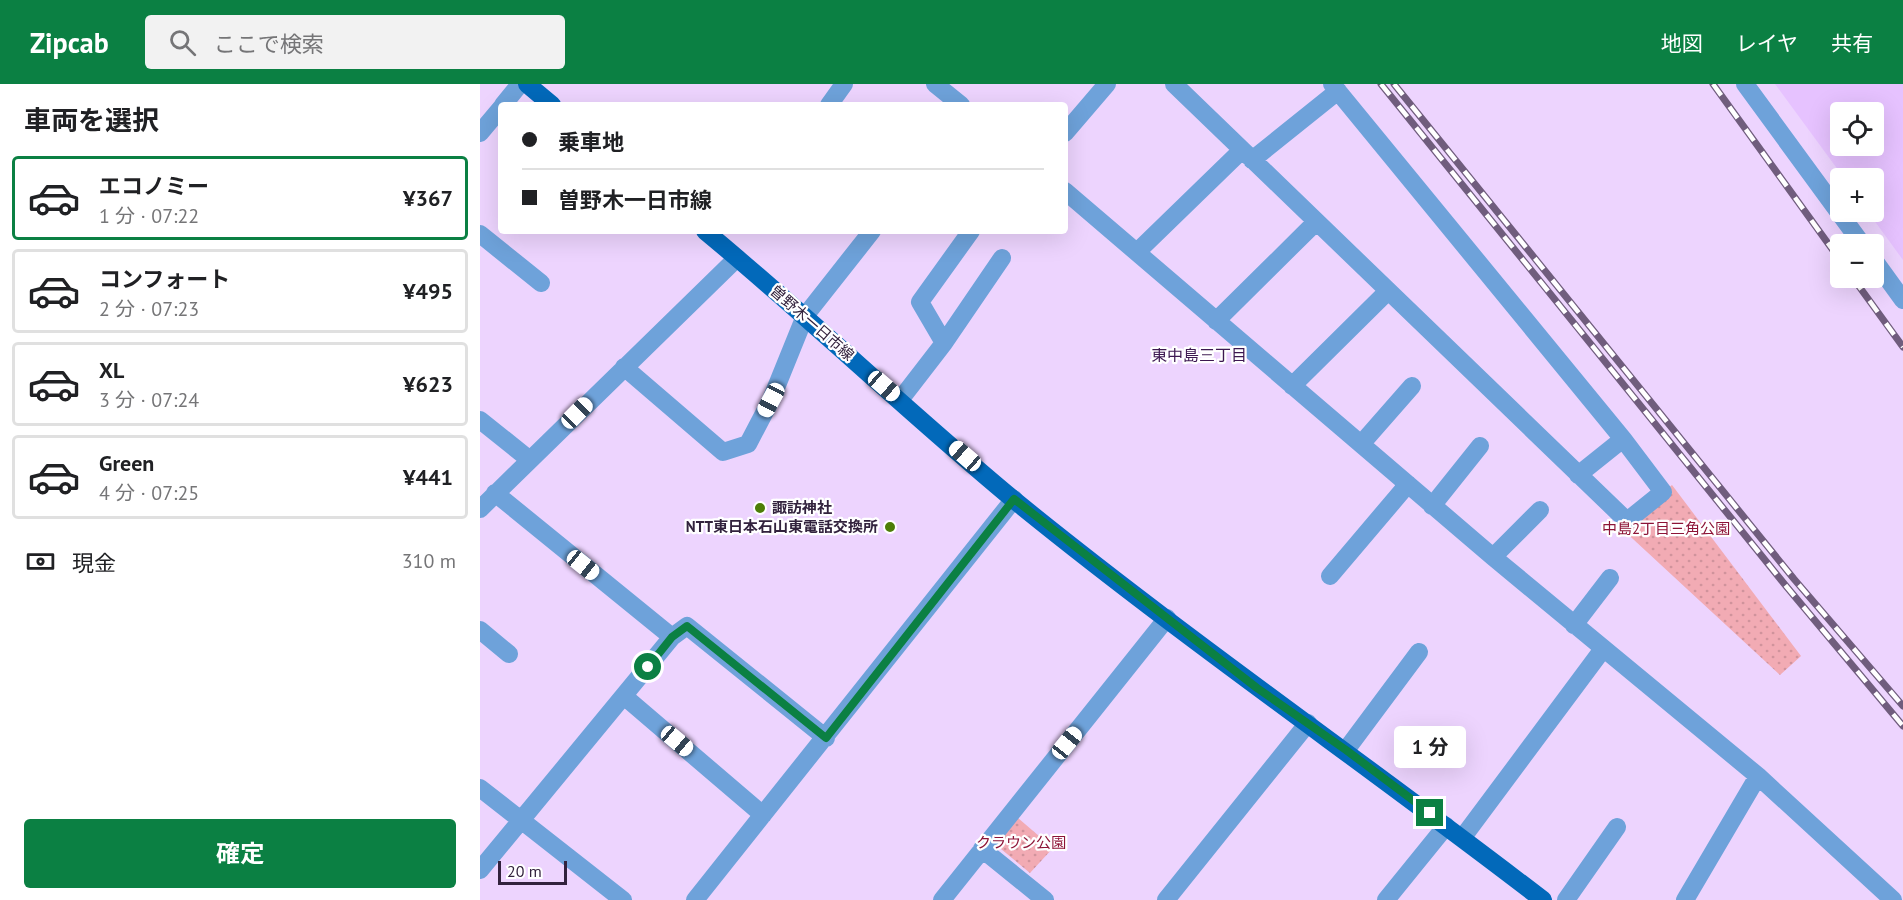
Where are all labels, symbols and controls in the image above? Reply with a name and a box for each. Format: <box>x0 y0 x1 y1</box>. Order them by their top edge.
search box <box>145 15 565 69</box>
text: Zipcab <box>30 24 109 61</box>
icon: search <box>166 26 199 59</box>
text: ここで検索 <box>214 30 324 58</box>
text: 地図 <box>1661 30 1703 57</box>
text: レイヤ <box>1736 30 1798 57</box>
text: 共有 <box>1831 30 1873 57</box>
map controls <box>1830 102 1884 288</box>
button: locate <box>1830 102 1884 156</box>
text: 車両を選択 <box>24 103 159 137</box>
text: 乗車地 <box>558 128 624 156</box>
button: + <box>1830 168 1884 222</box>
icon: car <box>27 171 81 225</box>
text: エコノミー <box>99 172 209 200</box>
text: ¥367 <box>403 184 453 212</box>
text: 曽野木一日市線 <box>558 186 712 214</box>
text: 1 分 · 07:22 <box>99 203 199 229</box>
button: − <box>1830 234 1884 288</box>
icon: car <box>27 264 81 318</box>
text: コンフォート <box>99 265 230 293</box>
text: ¥495 <box>403 277 453 305</box>
street label: 曽野木一日市線 <box>766 281 858 364</box>
text: 2 分 · 07:23 <box>99 296 199 322</box>
district label: 東中島三丁目 <box>1151 345 1247 365</box>
text: XL <box>99 356 124 384</box>
icon: car <box>27 357 81 411</box>
car <box>865 367 903 405</box>
text: ¥623 <box>403 370 453 398</box>
car <box>755 380 787 420</box>
text: 3 分 · 07:24 <box>99 387 199 413</box>
car <box>558 394 596 432</box>
car <box>946 437 984 475</box>
text: Green <box>99 449 154 477</box>
icon: car <box>27 450 81 504</box>
text: ¥441 <box>403 463 453 491</box>
text: 4 分 · 07:25 <box>99 480 199 506</box>
place label: 諏訪神社 <box>772 498 832 517</box>
marker: 諏訪神社 <box>753 501 767 515</box>
place label: NTT東日本石山東電話交換所 <box>686 517 878 536</box>
park label: 中島2丁目三角公園 <box>1602 519 1730 538</box>
marker: NTT東日本石山東電話交換所 <box>883 520 897 534</box>
icon: cash <box>24 545 57 578</box>
car <box>563 547 603 583</box>
text: 310 m <box>402 548 456 574</box>
text: 現金 <box>72 549 116 577</box>
route start <box>634 653 661 680</box>
car <box>657 723 697 759</box>
car <box>1049 723 1085 763</box>
callout: 1 分 <box>1394 726 1466 768</box>
text: 1 分 <box>1412 734 1448 760</box>
route end <box>1416 799 1443 826</box>
button: 確定 <box>24 819 456 888</box>
park label: クラウン公園 <box>976 833 1066 852</box>
scale bar <box>498 858 567 886</box>
text: 20 m <box>507 861 542 881</box>

